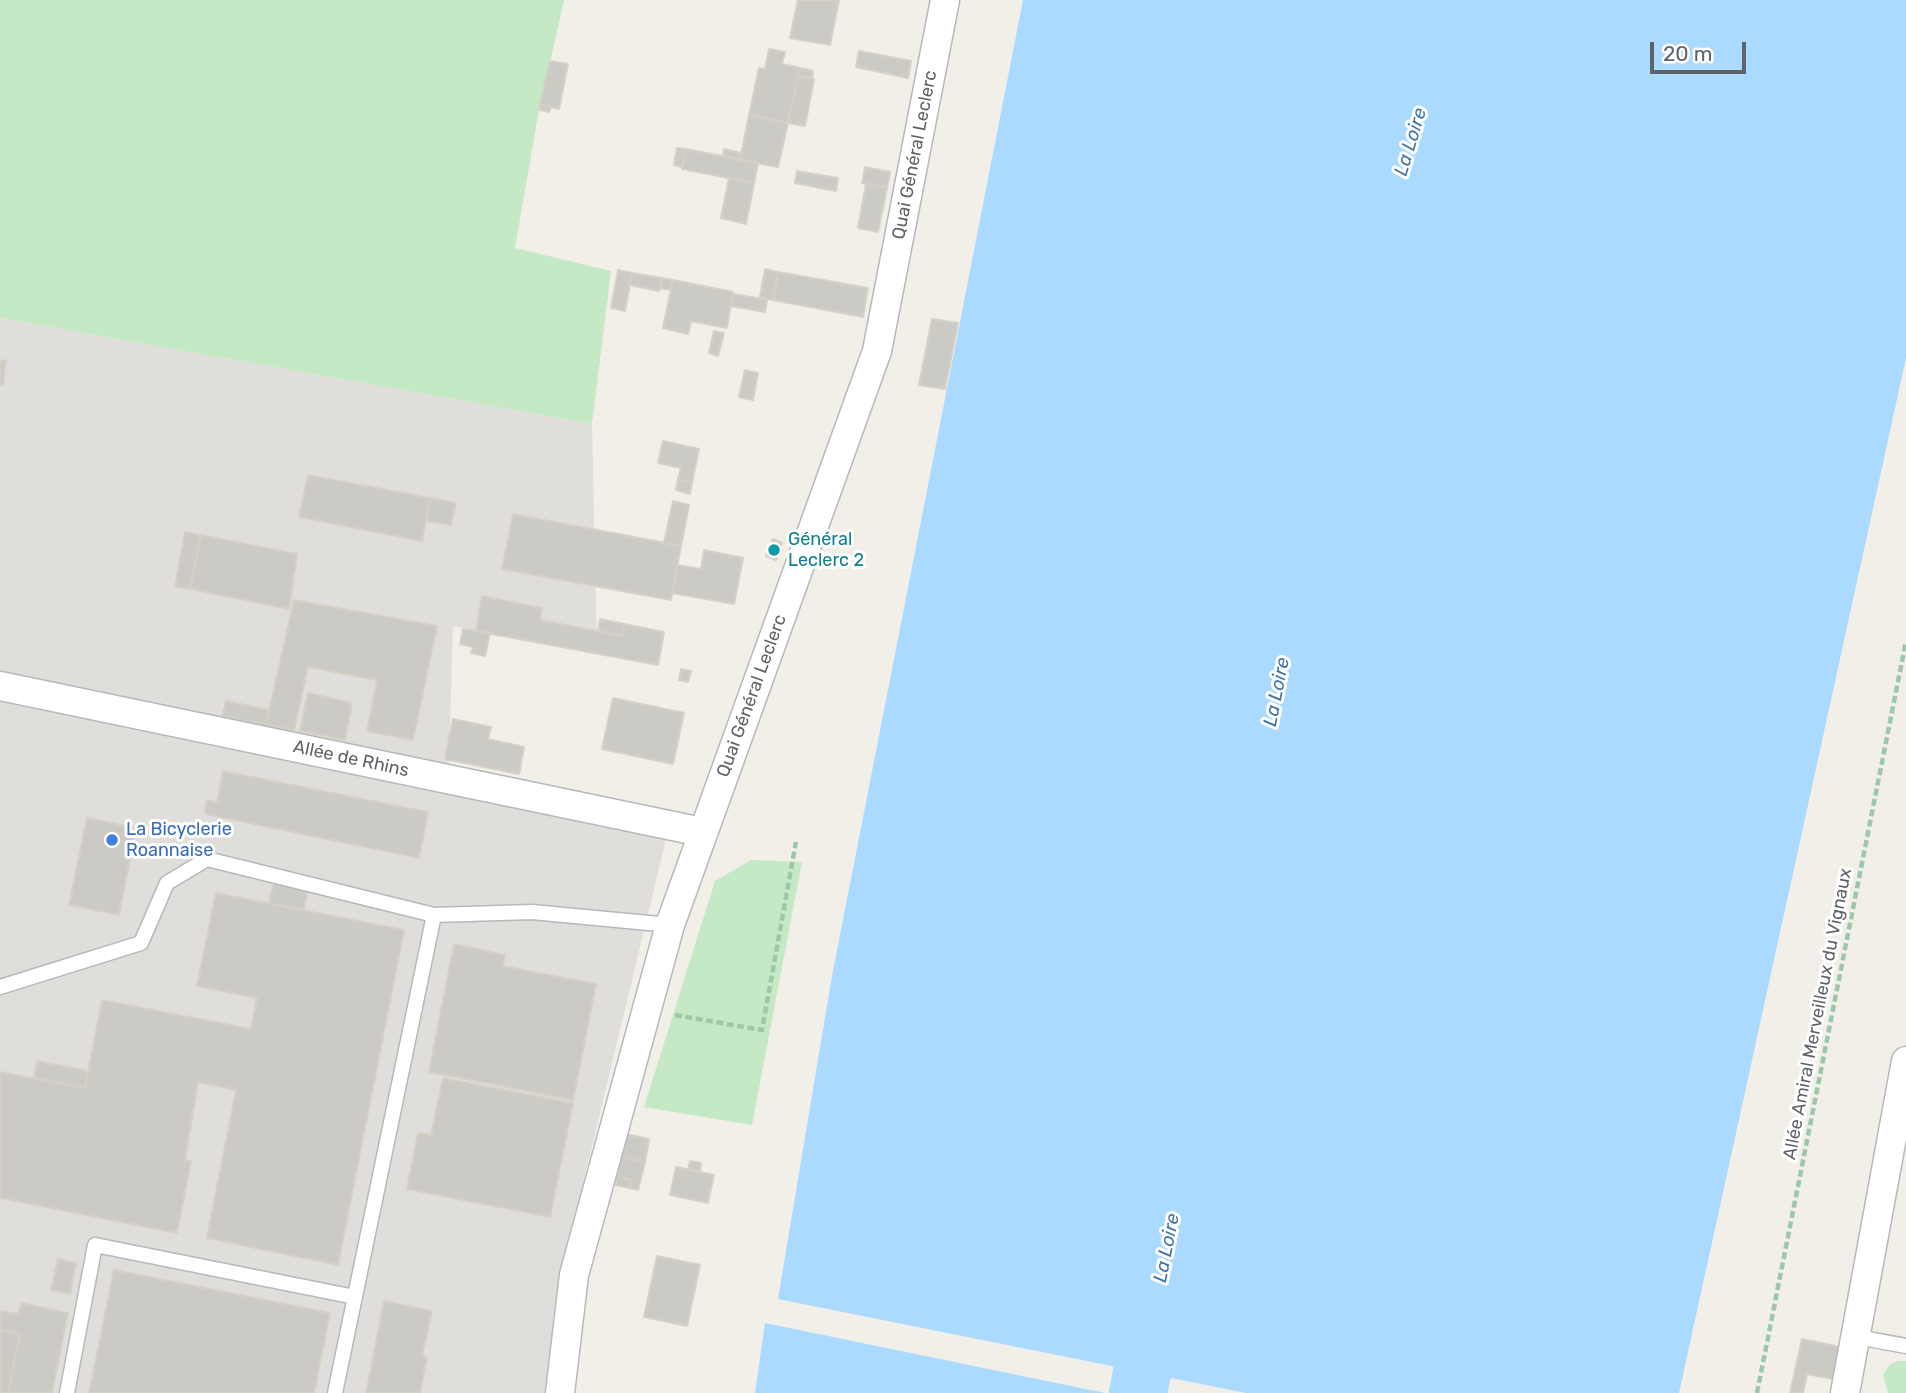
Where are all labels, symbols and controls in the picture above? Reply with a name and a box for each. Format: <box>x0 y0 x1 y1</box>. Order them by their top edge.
scale bar <box>1654 28 1750 72</box>
text: 20 m <box>1663 41 1712 66</box>
street label: Quai Général Leclerc <box>888 69 942 241</box>
water label: La Loire <box>1390 105 1432 179</box>
place label: Général Leclerc 2 <box>788 529 864 572</box>
marker: Général Leclerc 2 <box>766 542 782 558</box>
street label: Quai Général Leclerc <box>713 612 791 780</box>
water label: La Loire <box>1259 655 1295 729</box>
street label: Allée de Rhins <box>291 736 411 782</box>
place label: La Bicyclerie Roannaise <box>126 819 232 862</box>
marker: La Bicyclerie Roannaise <box>104 832 120 848</box>
street label: Allée Amiral Merveilleux du Vignaux <box>1779 866 1857 1162</box>
water label: La Loire <box>1149 1211 1185 1285</box>

